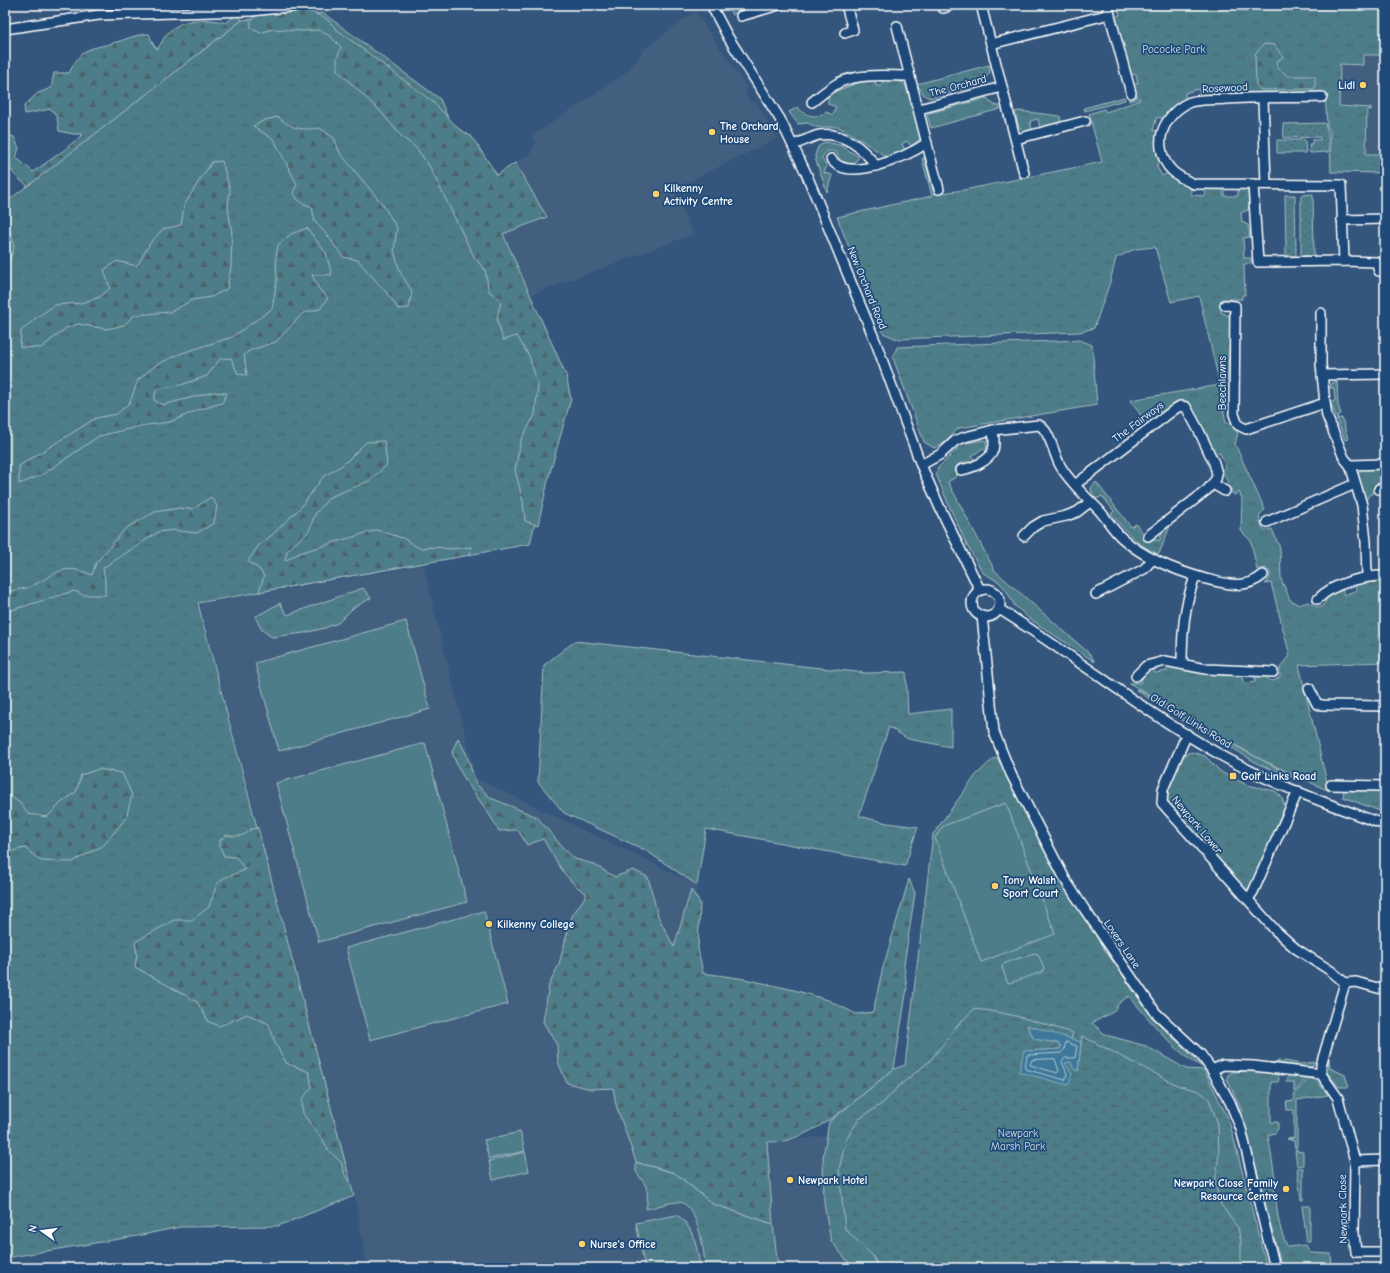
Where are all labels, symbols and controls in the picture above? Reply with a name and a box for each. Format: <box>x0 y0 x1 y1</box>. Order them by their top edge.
park label: Pococke Park <box>1142 43 1206 56</box>
street label: The Orchard <box>928 72 988 100</box>
place label: Lidl <box>1338 79 1355 92</box>
street label: Rosewood <box>1202 80 1249 96</box>
marker: Lidl <box>1358 80 1368 90</box>
place label: The Orchard House <box>720 120 779 146</box>
marker: The Orchard House <box>707 127 717 137</box>
place label: Kilkenny Activity Centre <box>664 182 733 208</box>
marker: Kilkenny Activity Centre <box>651 189 661 199</box>
street label: New Orchard Road <box>844 245 890 332</box>
street label: Beechlawns <box>1216 355 1229 410</box>
street label: The Fairways <box>1110 398 1166 445</box>
street label: Old Golf Links Road <box>1148 691 1234 751</box>
place label: Golf Links Road <box>1241 770 1316 783</box>
marker: Golf Links Road <box>1228 771 1238 781</box>
street label: Newpark Lower <box>1169 793 1225 857</box>
place label: Tony Walsh Sport Court <box>1003 874 1059 900</box>
marker: Tony Walsh Sport Court <box>990 881 1000 891</box>
street label: Lovers Lane <box>1101 917 1143 971</box>
place label: Kilkenny College <box>497 918 575 931</box>
marker: Kilkenny College <box>484 919 494 929</box>
park label: Newpark Marsh Park <box>991 1127 1046 1153</box>
place label: Newpark Hotel <box>798 1174 867 1187</box>
street label: Newpark Close <box>1336 1174 1350 1244</box>
marker: Newpark Hotel <box>785 1175 795 1185</box>
place label: Newpark Close Family Resource Centre <box>1174 1177 1279 1203</box>
marker: Newpark Close Family Resource Centre <box>1281 1184 1291 1194</box>
north arrow <box>22 1211 62 1251</box>
text: N <box>26 1224 40 1234</box>
place label: Nurse's Office <box>590 1238 656 1251</box>
marker: Nurse's Office <box>577 1239 587 1249</box>

